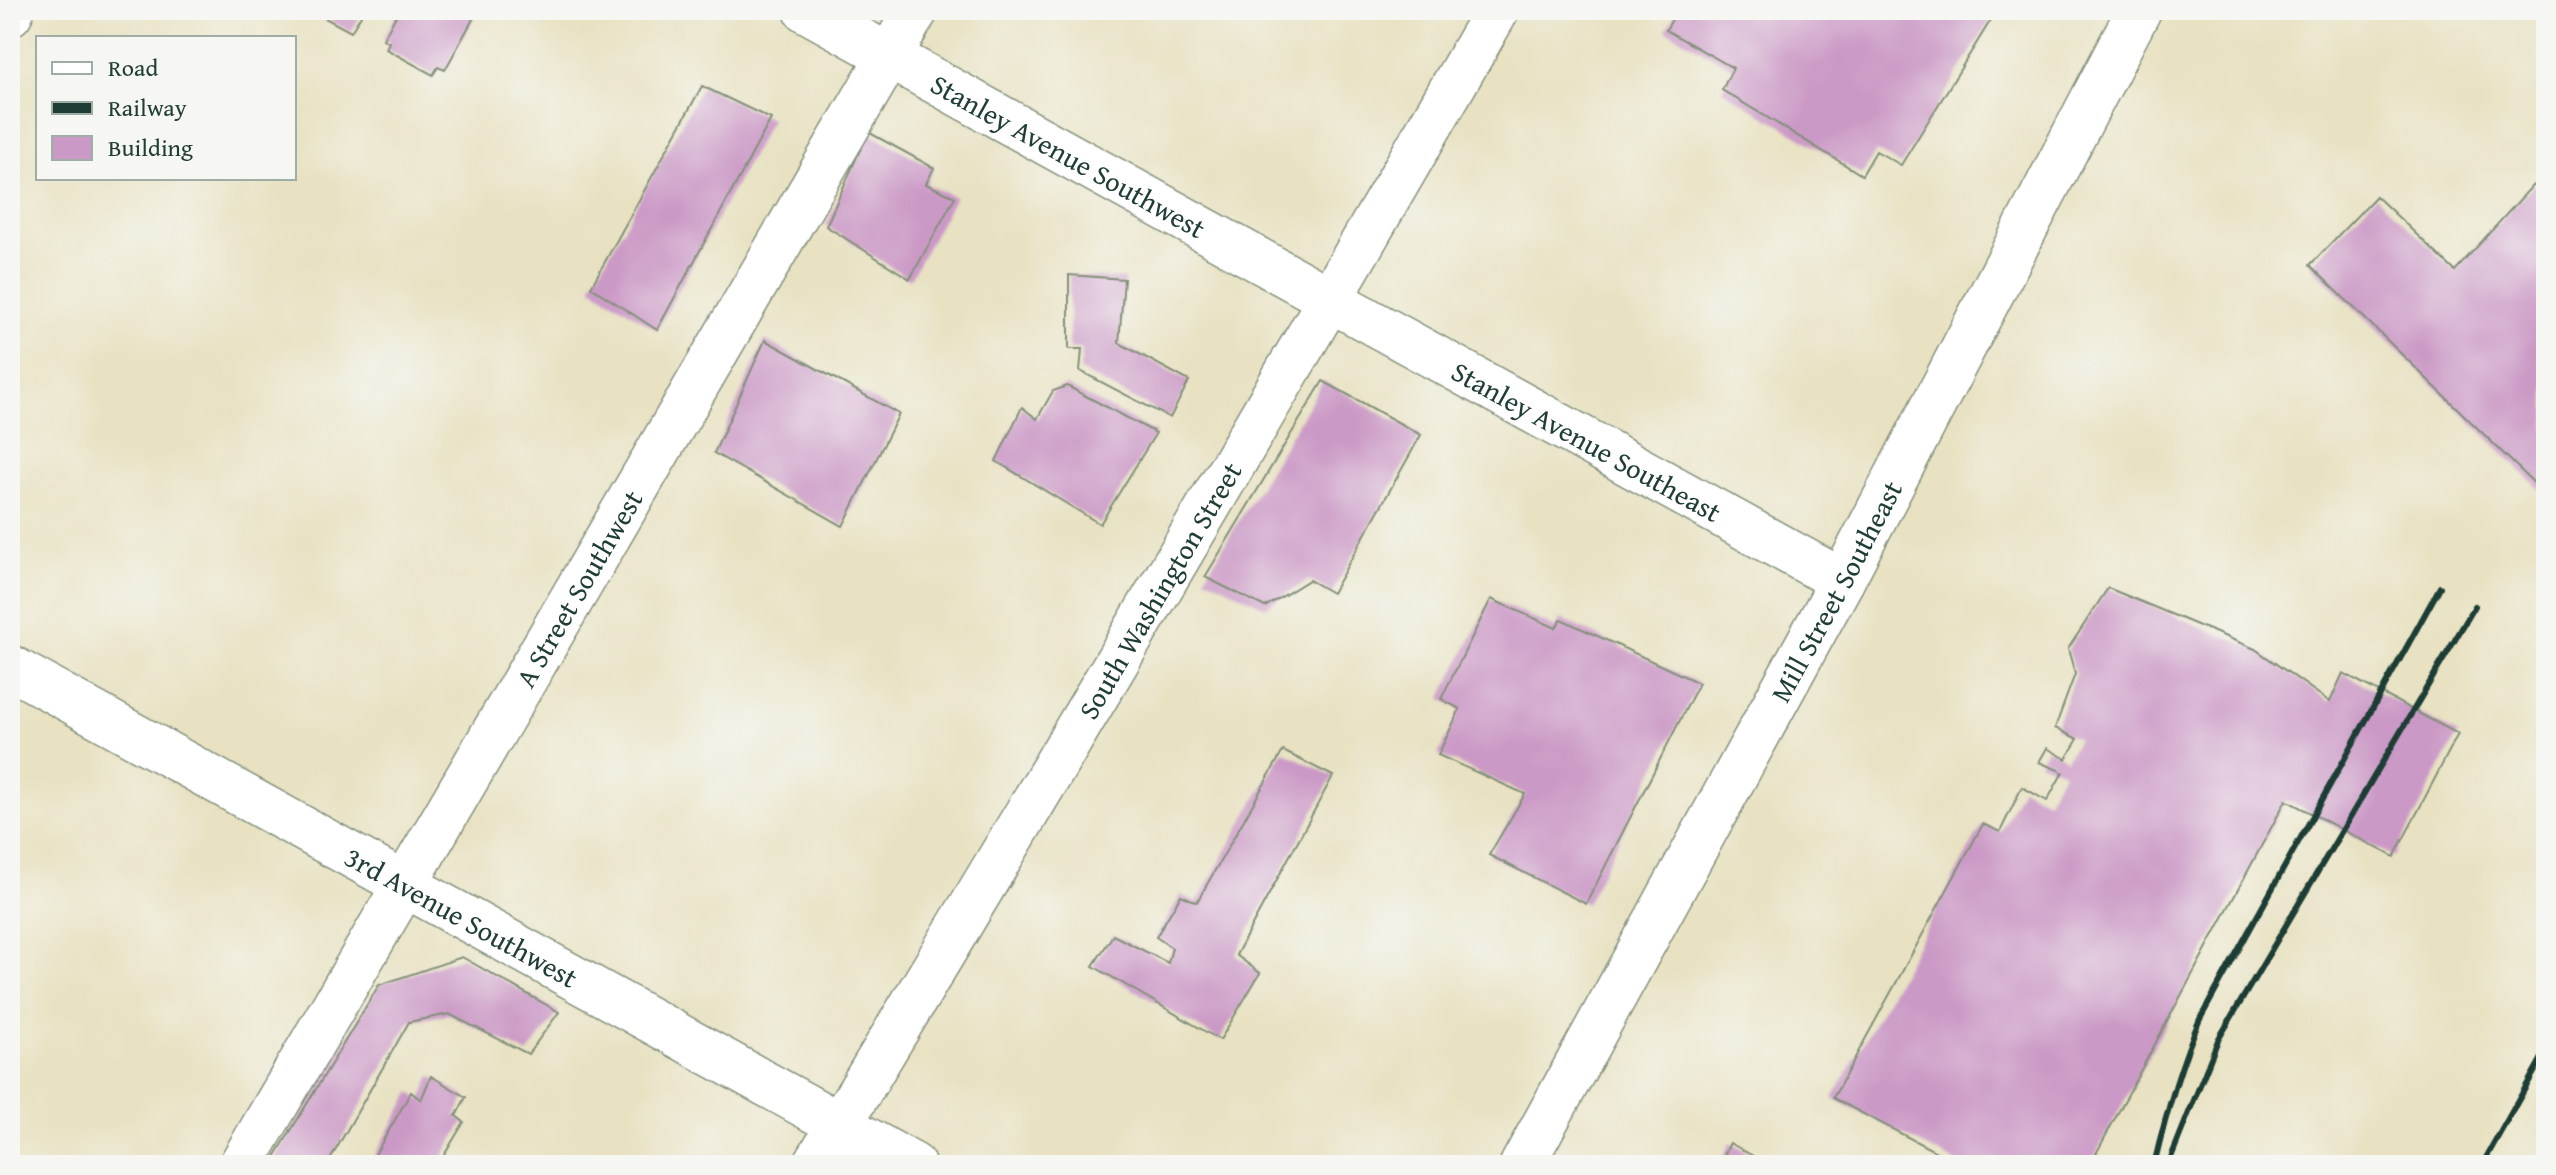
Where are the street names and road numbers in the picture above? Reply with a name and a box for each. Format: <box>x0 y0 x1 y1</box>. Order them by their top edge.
street label: Stanley Avenue Southwest <box>924 63 1213 248</box>
street label: Stanley Avenue Southeast <box>1445 350 1729 531</box>
street label: South Washington Street <box>1067 454 1251 726</box>
street label: Mill Street Southeast <box>1759 473 1911 709</box>
street label: A Street Southwest <box>504 482 652 695</box>
street label: 3rd Avenue Southwest <box>338 835 586 997</box>

